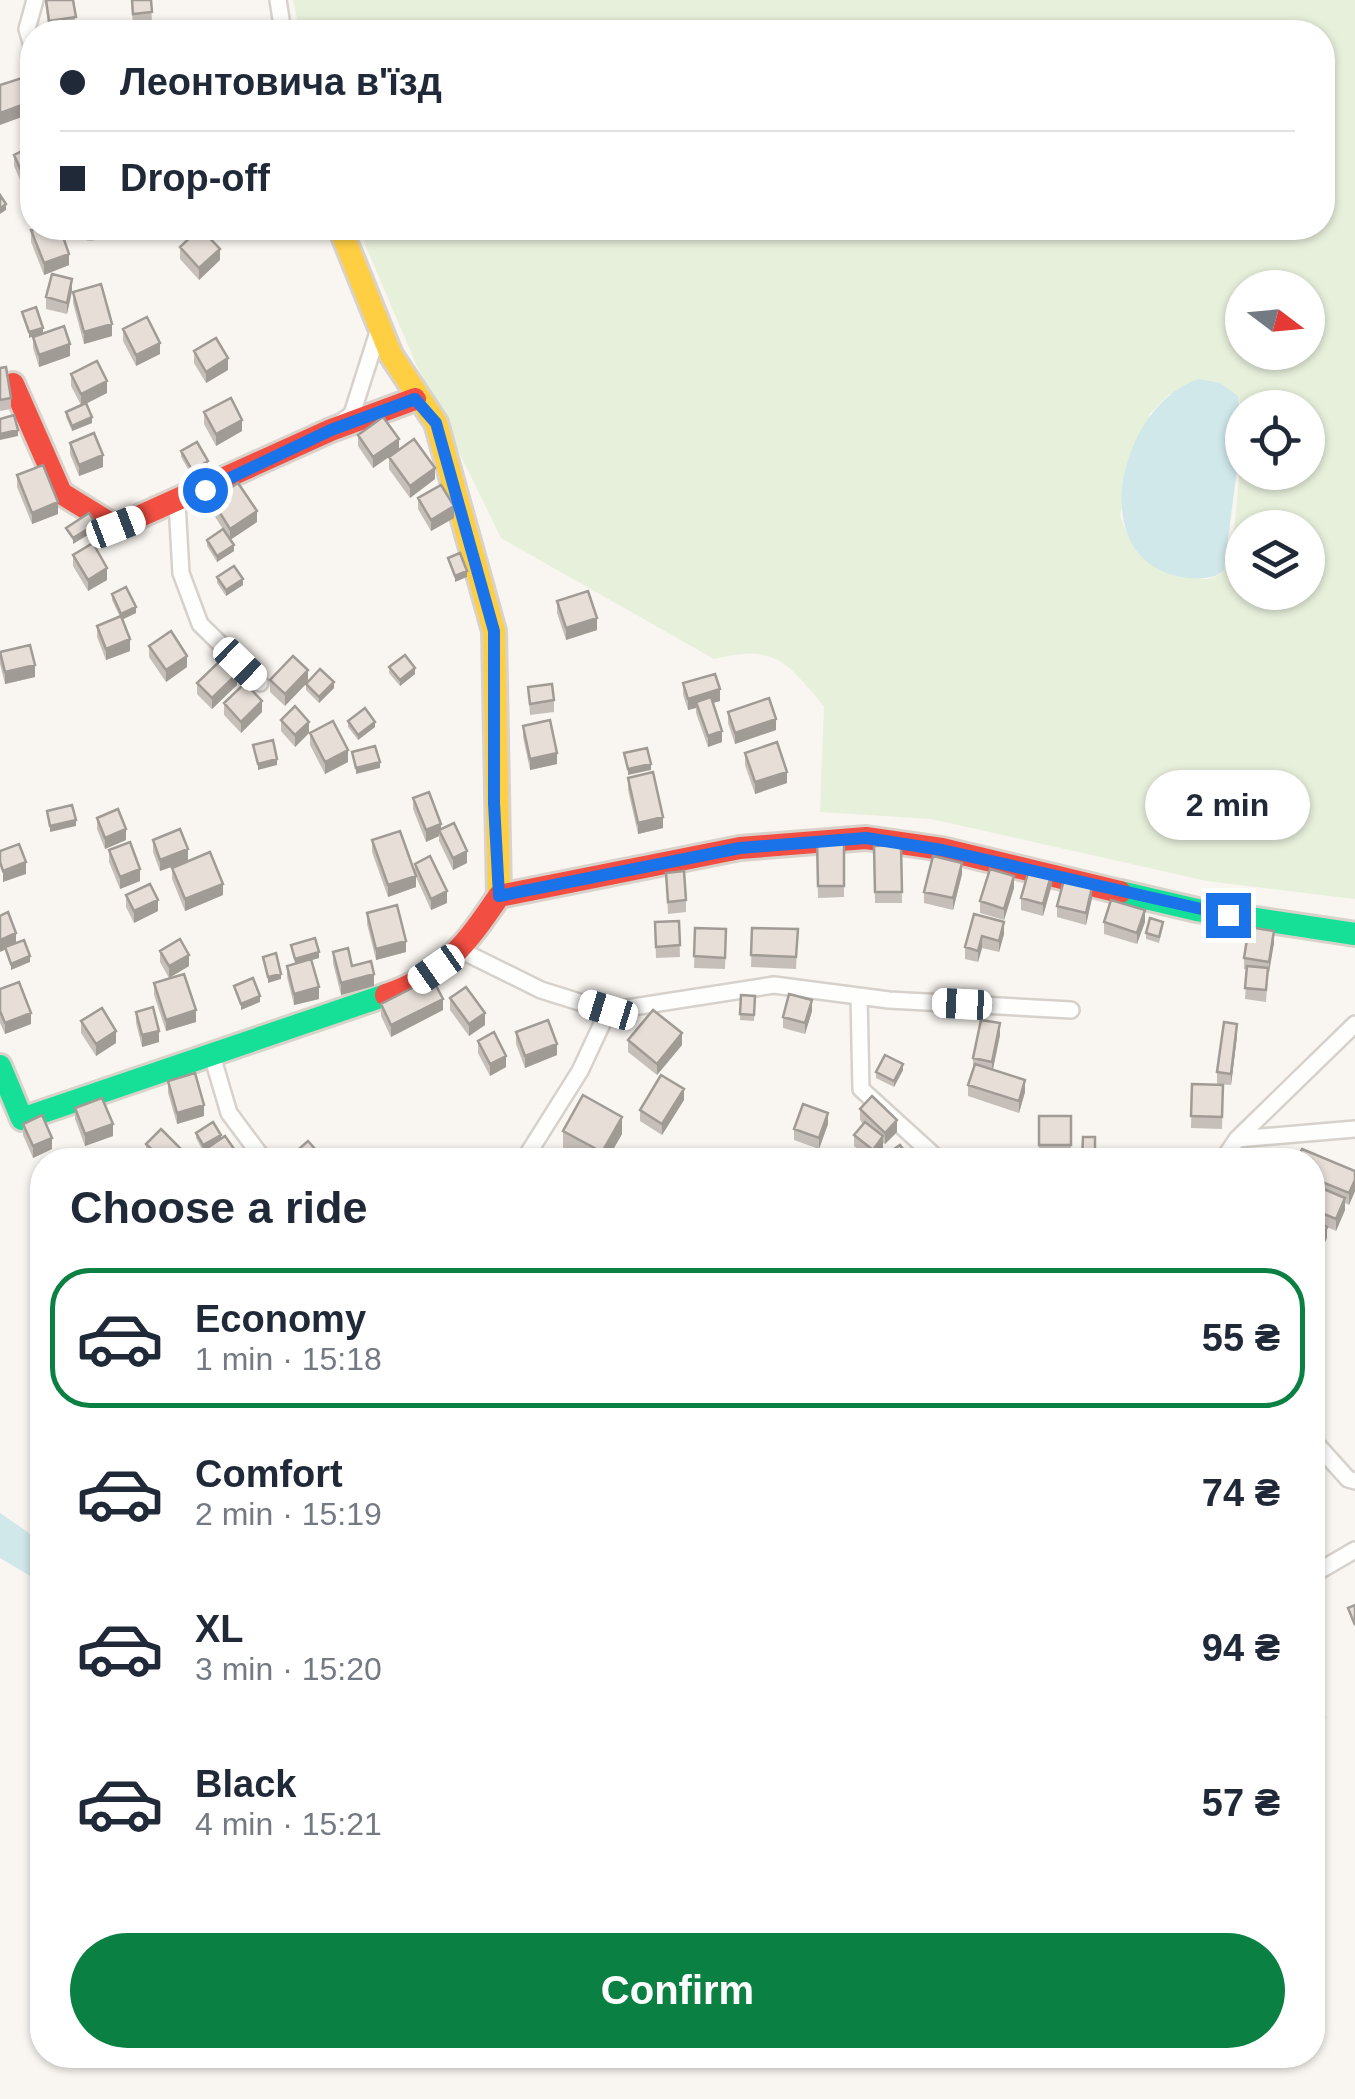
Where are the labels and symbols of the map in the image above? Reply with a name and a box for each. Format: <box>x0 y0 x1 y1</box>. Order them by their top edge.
north arrow <box>1225 270 1325 370</box>
route start <box>183 468 228 513</box>
car <box>83 502 149 552</box>
car <box>208 632 272 696</box>
callout: 2 min <box>1146 770 1310 840</box>
route end <box>1206 893 1251 938</box>
car <box>403 940 469 998</box>
car <box>575 987 641 1033</box>
car <box>931 987 993 1021</box>

